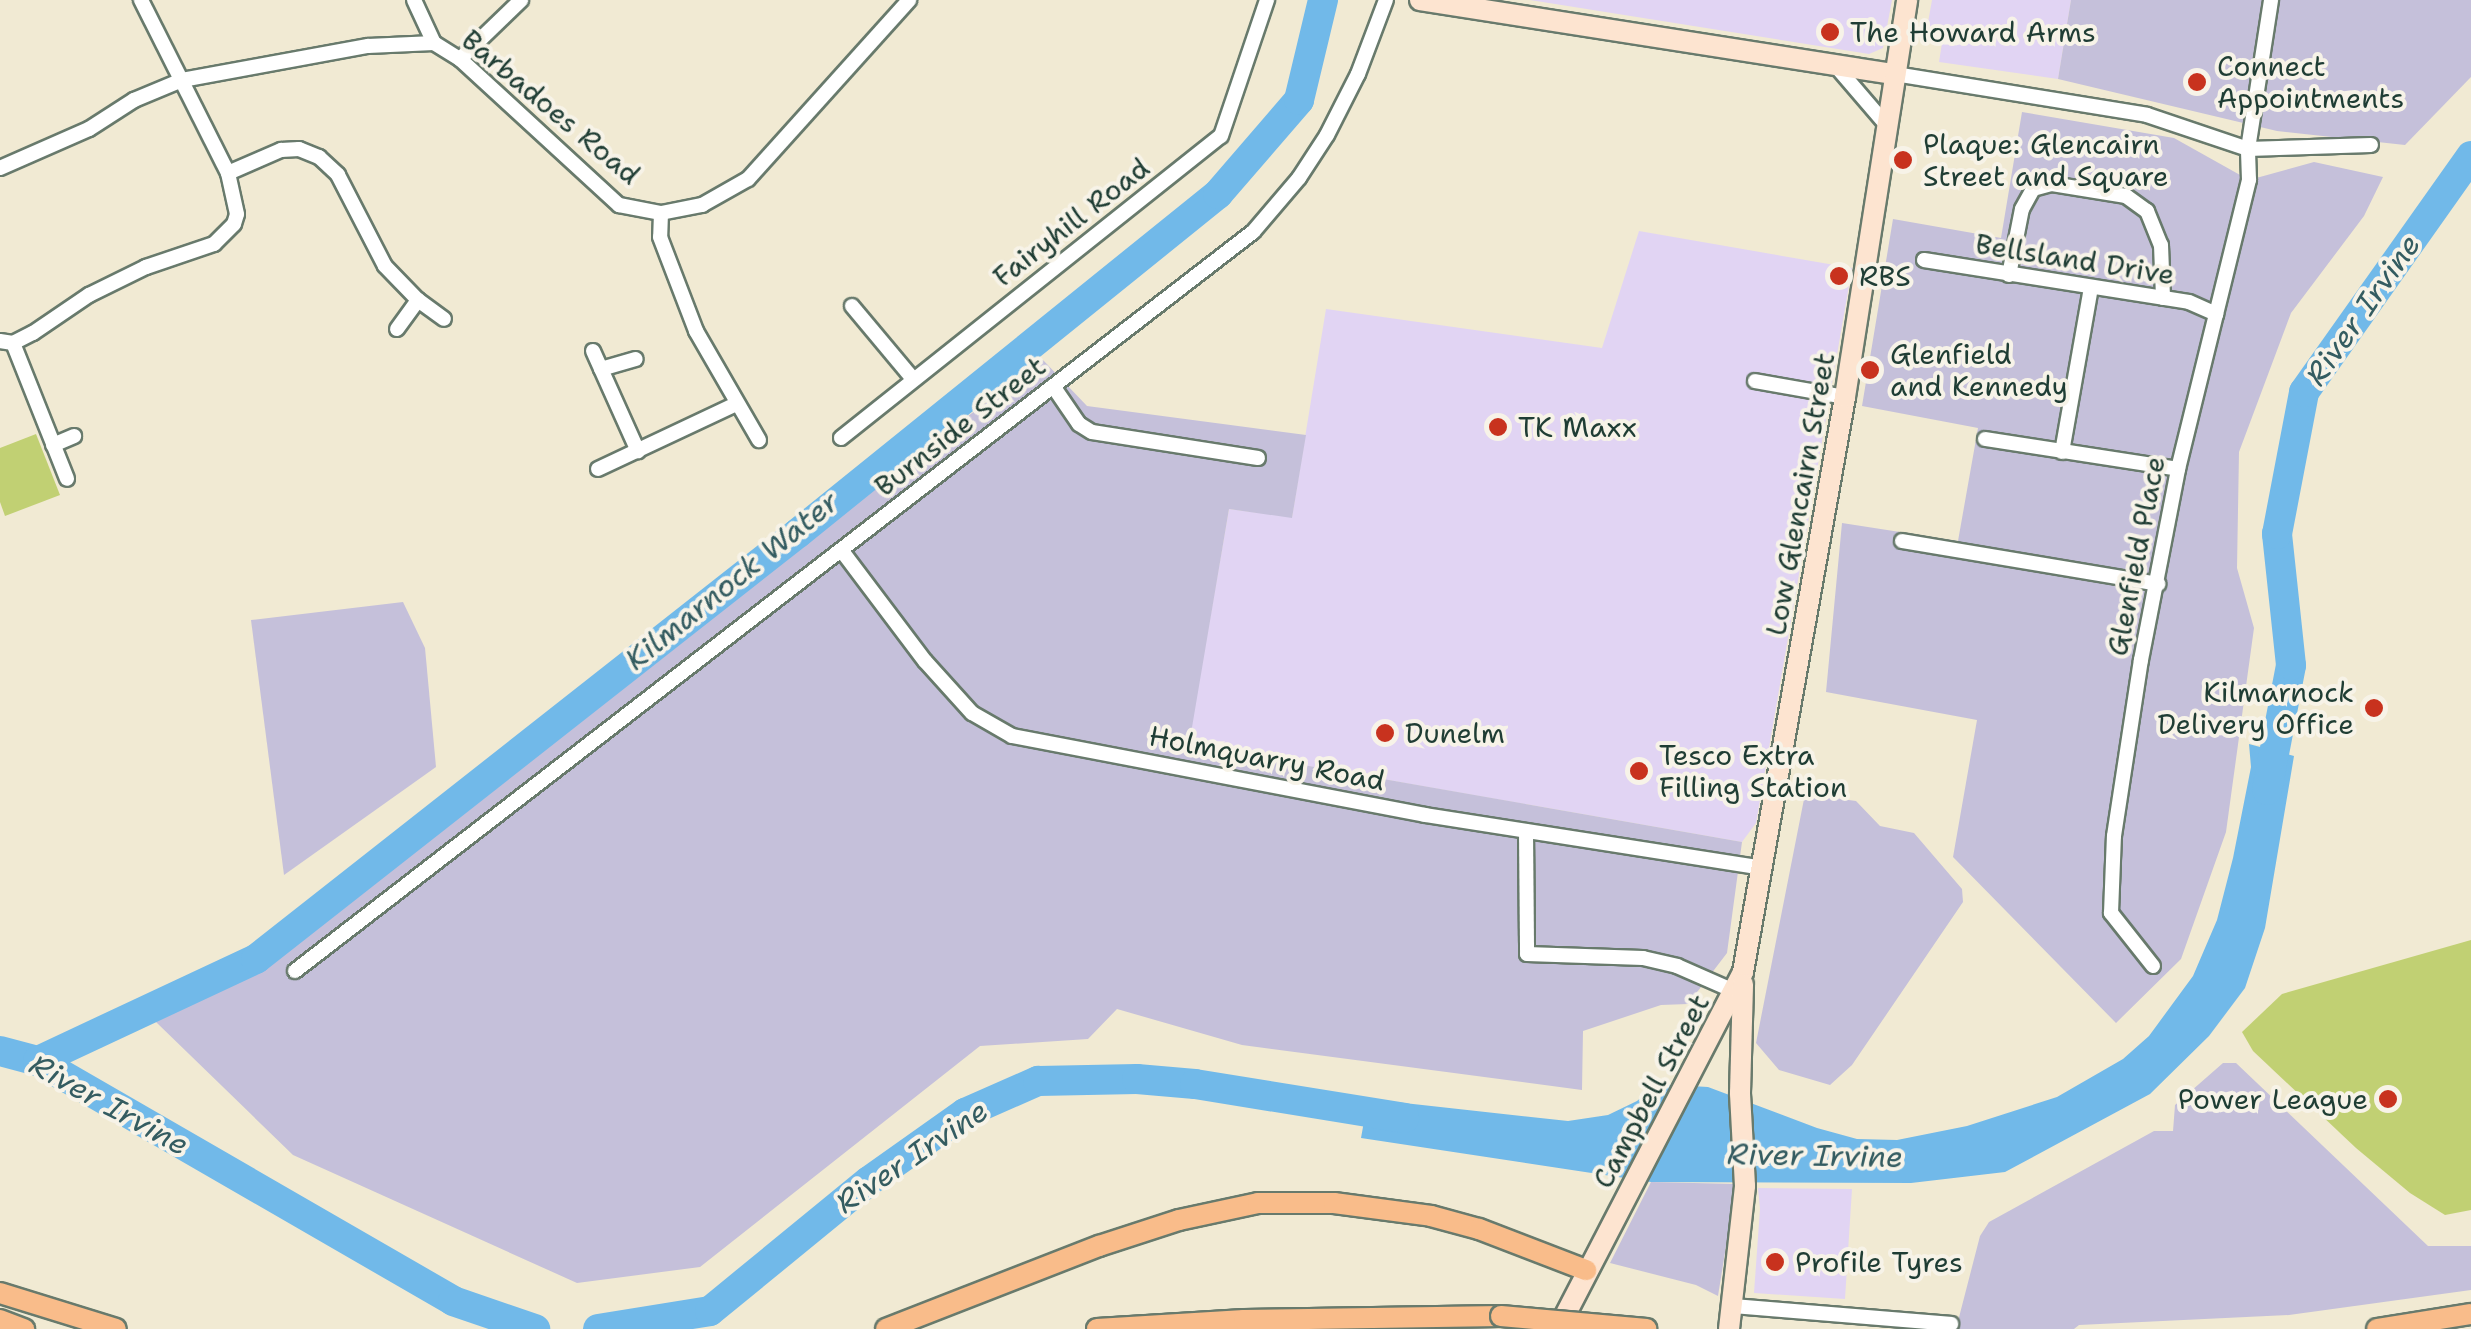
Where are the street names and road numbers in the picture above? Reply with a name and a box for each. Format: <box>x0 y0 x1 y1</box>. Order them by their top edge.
street label: Barbadoes Road <box>455 23 647 191</box>
street label: Fairyhill Road <box>986 151 1156 293</box>
street label: Bellsland Drive <box>1973 227 2177 291</box>
street label: Burnside Street <box>868 349 1052 503</box>
street label: Low Glencairn Street <box>1759 350 1841 638</box>
street label: Glenfield Place <box>2100 453 2172 659</box>
street label: Holmquarry Road <box>1146 719 1388 797</box>
street label: Campbell Street <box>1586 988 1716 1194</box>

